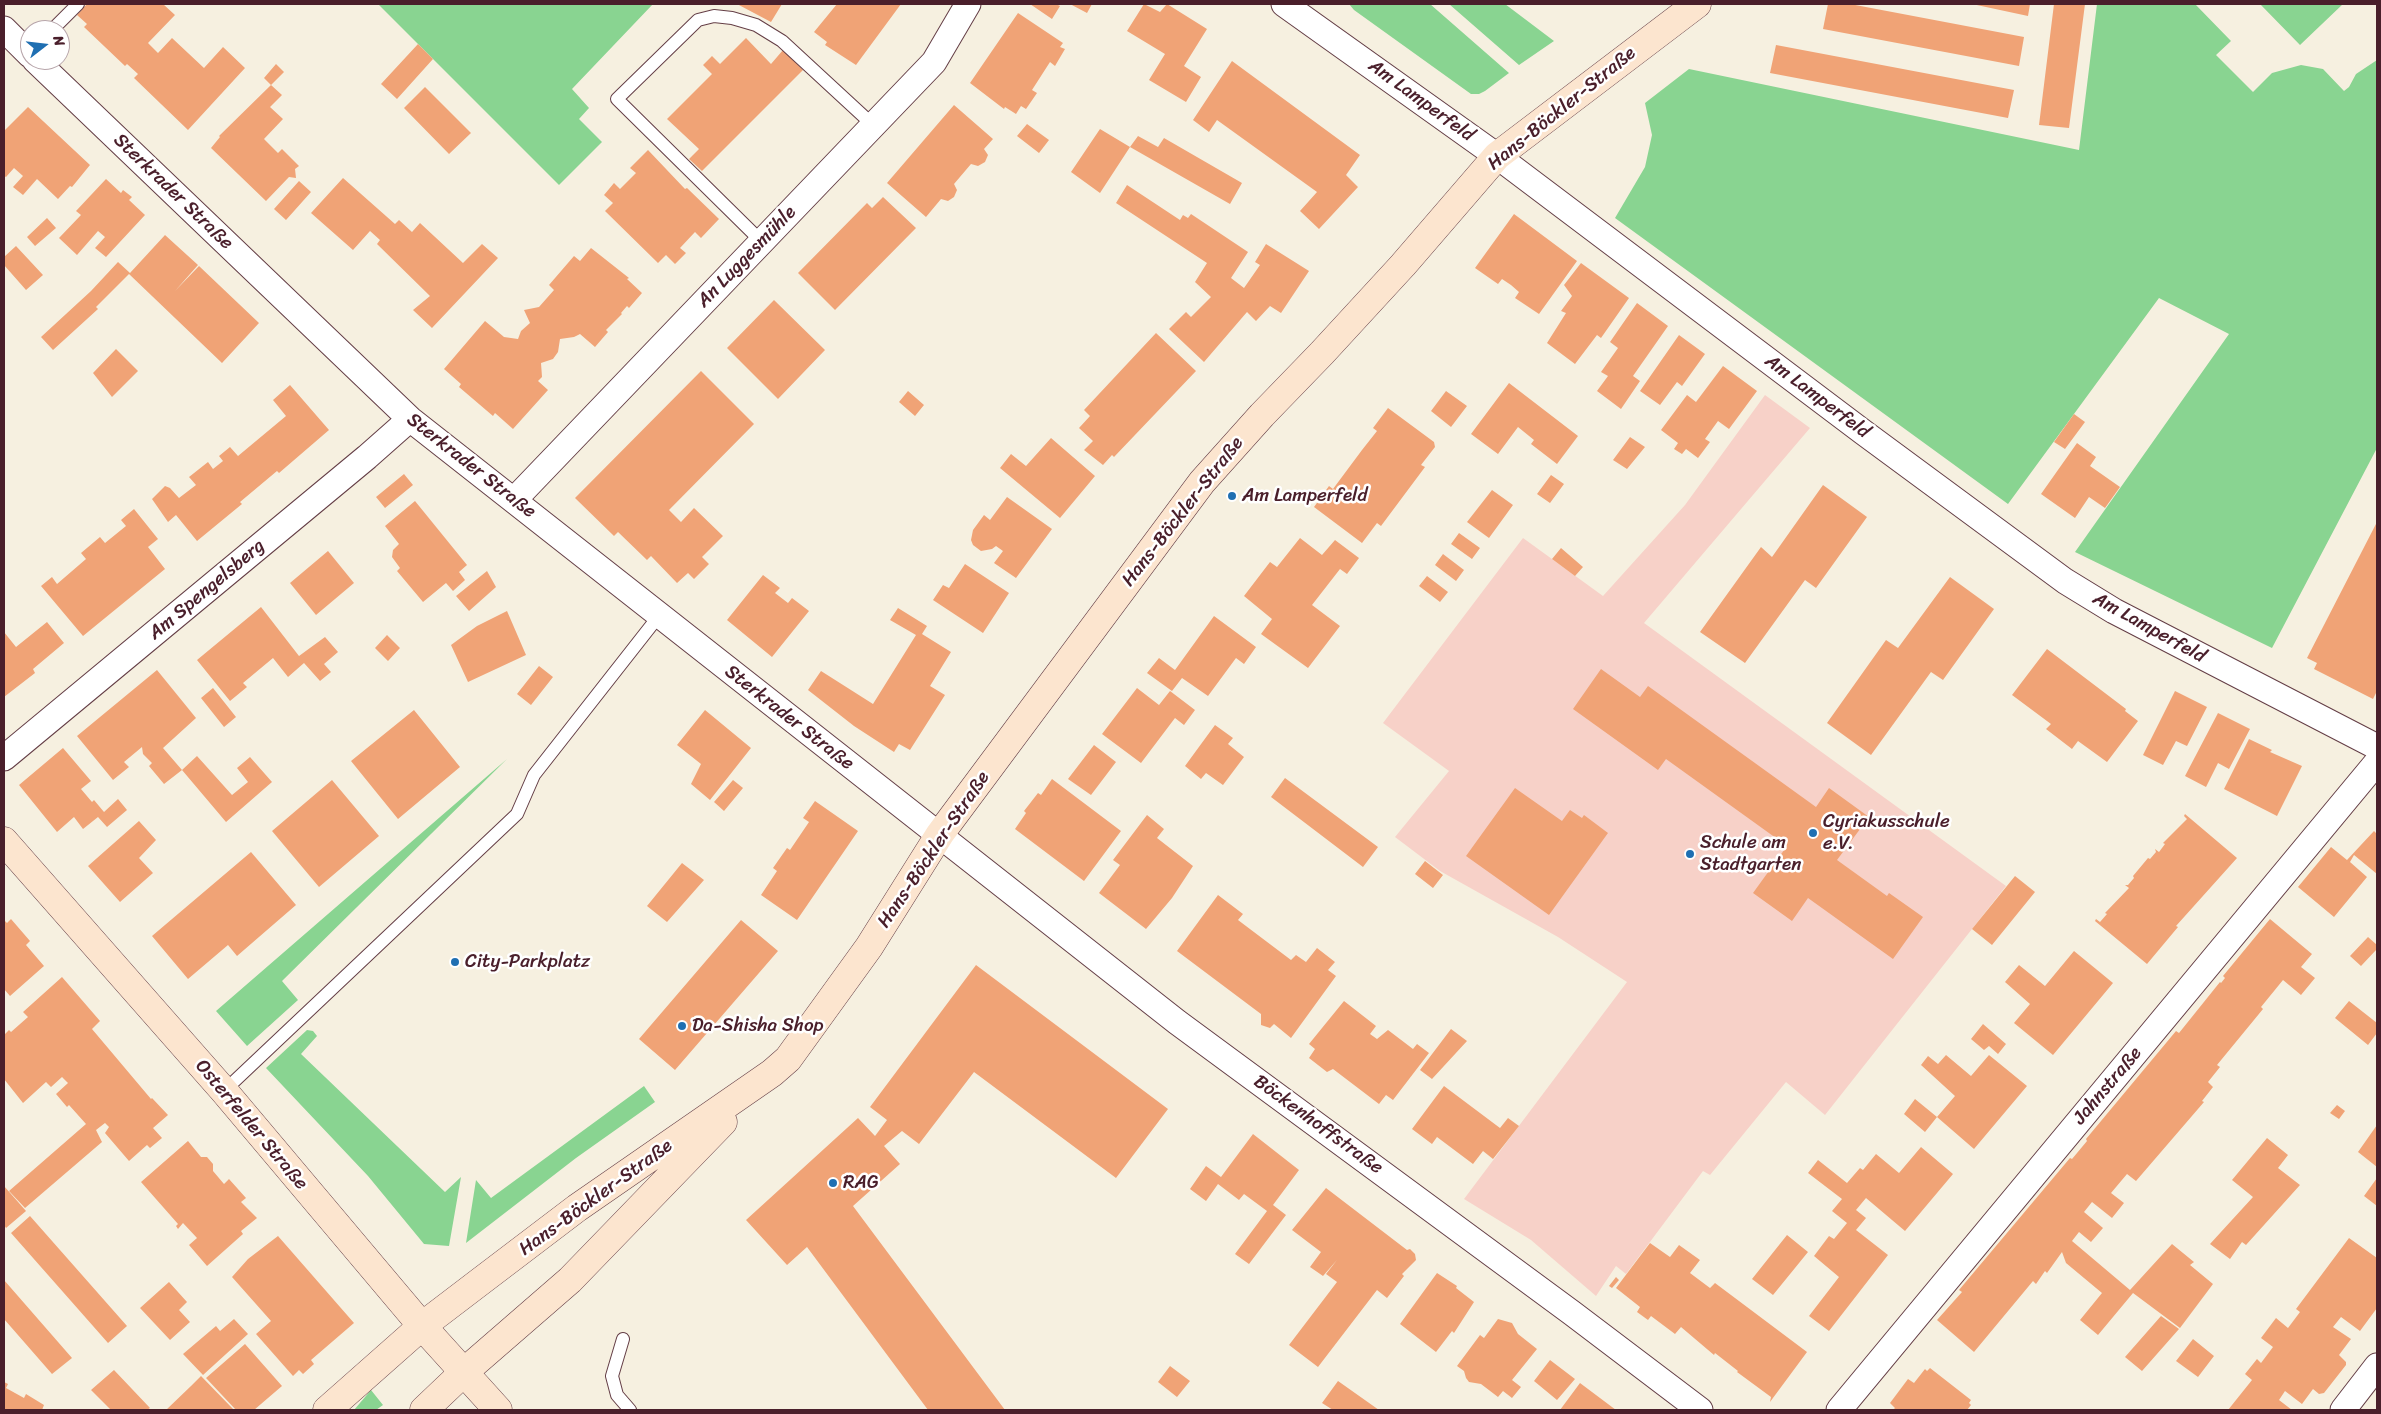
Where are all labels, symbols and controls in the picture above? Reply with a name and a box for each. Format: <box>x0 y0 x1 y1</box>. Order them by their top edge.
north arrow <box>20 20 70 70</box>
text: N <box>46 33 72 49</box>
street label: Hans-Böckler-Straße <box>1483 42 1641 176</box>
street label: Am Lamperfeld <box>1364 55 1478 147</box>
street label: Sterkrader Straße <box>108 129 238 255</box>
street label: An Luggesmühle <box>693 201 801 313</box>
street label: Am Lamperfeld <box>1760 350 1874 444</box>
street label: Sterkrader Straße <box>402 409 540 523</box>
street label: Hans-Böckler-Straße <box>1117 433 1249 591</box>
place label: Am Lamperfeld <box>1242 485 1367 507</box>
marker: Am Lamperfeld <box>1226 490 1238 502</box>
street label: Am Spengelsberg <box>144 535 270 645</box>
street label: Am Lamperfeld <box>2089 588 2209 668</box>
street label: Sterkrader Straße <box>720 661 858 775</box>
street label: Hans-Böckler-Straße <box>873 767 995 933</box>
place label: Cyriakusschule e.V. <box>1823 811 1950 855</box>
marker: Cyriakusschule e.V. <box>1807 827 1819 839</box>
place label: Schule am Stadtgarten <box>1700 832 1801 876</box>
marker: Schule am Stadtgarten <box>1684 848 1696 860</box>
place label: City-Parkplatz <box>465 951 590 973</box>
marker: City-Parkplatz <box>449 956 461 968</box>
place label: Da-Shisha Shop <box>692 1015 824 1037</box>
marker: Da-Shisha Shop <box>676 1020 688 1032</box>
street label: Jahnstraße <box>2069 1043 2147 1129</box>
street label: Osterfelder Straße <box>190 1055 312 1195</box>
street label: Böckenhoffstraße <box>1249 1070 1387 1180</box>
street label: Hans-Böckler-Straße <box>515 1135 677 1261</box>
place label: RAG <box>843 1172 879 1194</box>
marker: RAG <box>827 1177 839 1189</box>

